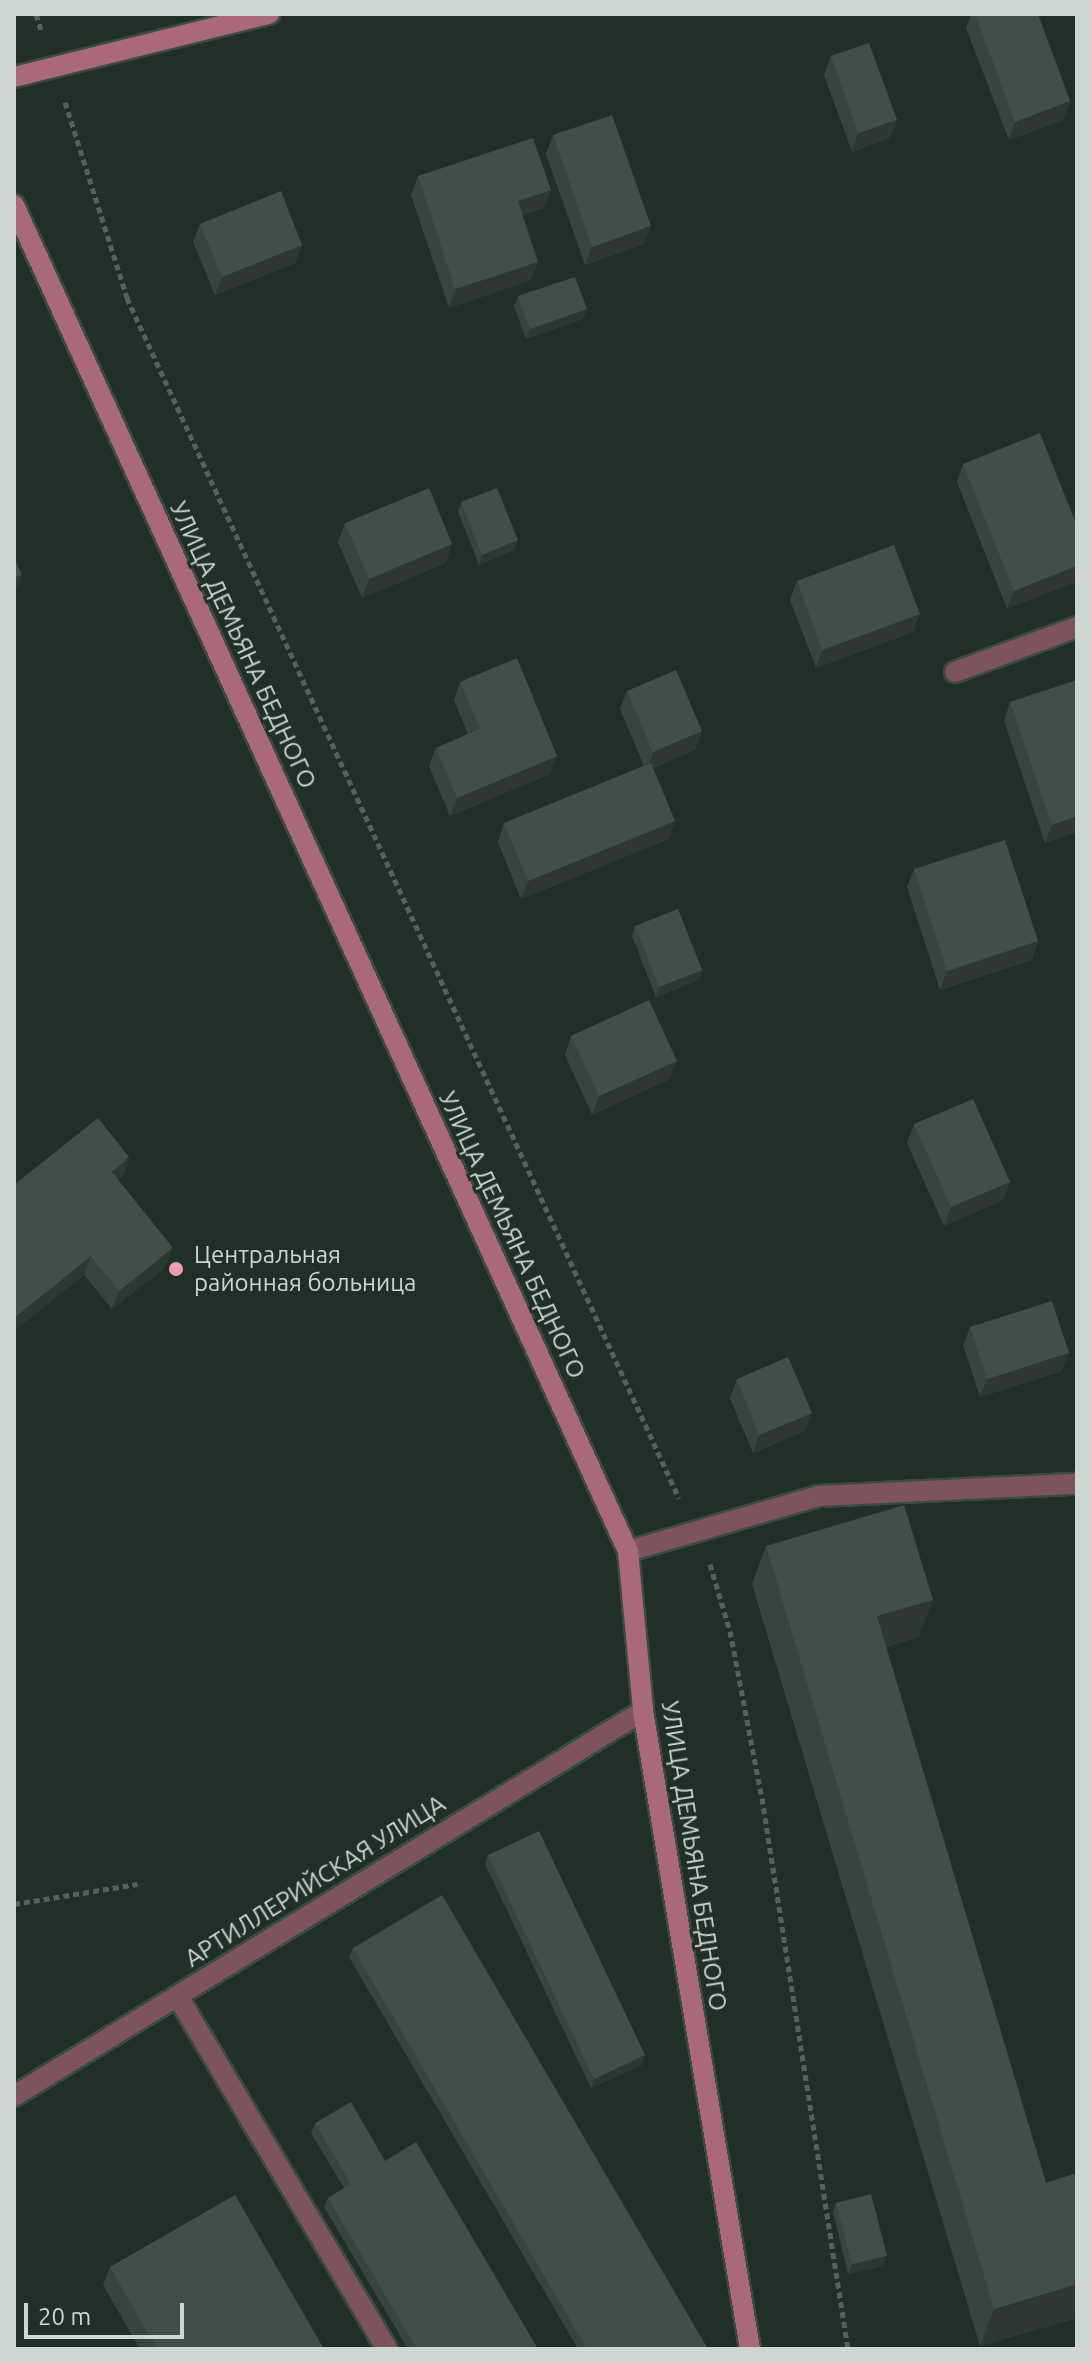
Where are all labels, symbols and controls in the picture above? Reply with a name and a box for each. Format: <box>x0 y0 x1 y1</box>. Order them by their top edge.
street label: УЛИЦА ДЕМЬЯНА БЕДНОГО <box>164 497 322 793</box>
street label: УЛИЦА ДЕМЬЯНА БЕДНОГО <box>433 1087 591 1383</box>
place label: Центральная районная больница <box>194 1241 416 1297</box>
marker: Центральная районная больница <box>165 1258 187 1280</box>
street label: УЛИЦА ДЕМЬЯНА БЕДНОГО <box>655 1699 733 2013</box>
street label: АРТИЛЛЕРИЙСКАЯ УЛИЦА <box>180 1789 450 1973</box>
scale bar <box>28 2287 188 2337</box>
text: 20 m <box>38 2303 91 2330</box>

